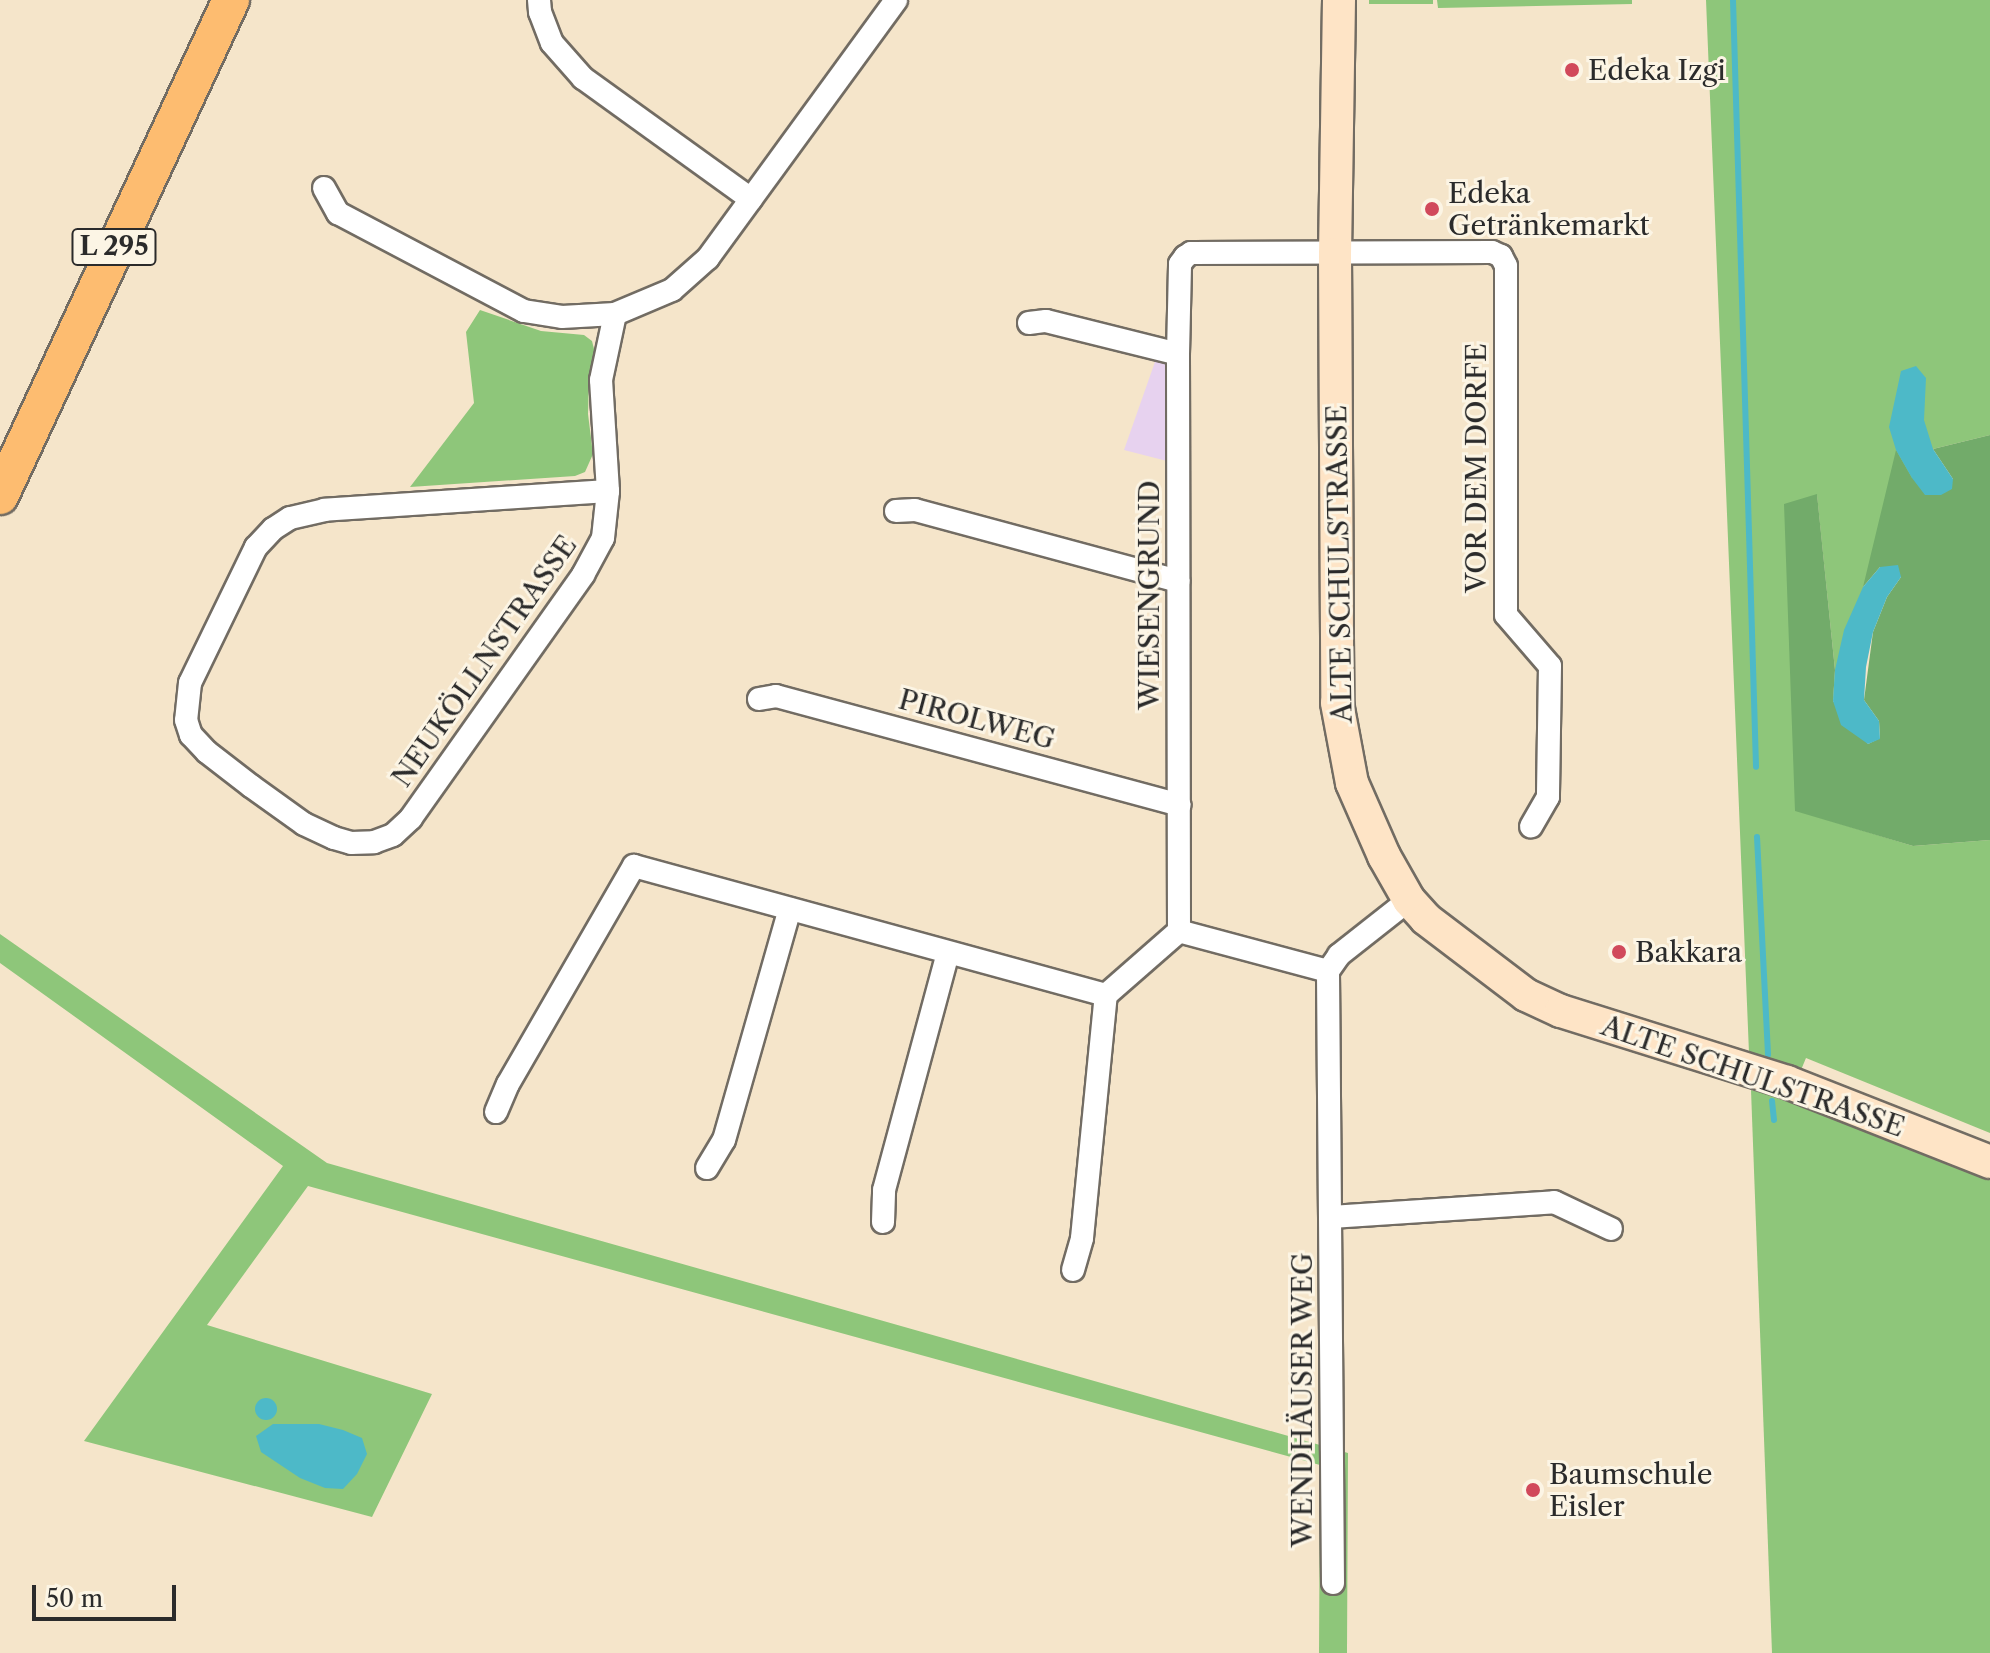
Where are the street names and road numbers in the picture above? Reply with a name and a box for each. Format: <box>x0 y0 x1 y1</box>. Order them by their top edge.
road number: L 295 <box>70 225 158 269</box>
street label: VOR DEM DORFE <box>1459 342 1493 594</box>
street label: ALTE SCHULSTRASSE <box>1319 405 1359 723</box>
street label: WIESENGRUND <box>1132 480 1166 710</box>
street label: NEUKÖLLNSTRASSE <box>385 529 583 793</box>
street label: PIROLWEG <box>895 682 1059 756</box>
street label: ALTE SCHULSTRASSE <box>1597 1008 1909 1144</box>
street label: WENDHÄUSER WEG <box>1285 1251 1319 1549</box>

